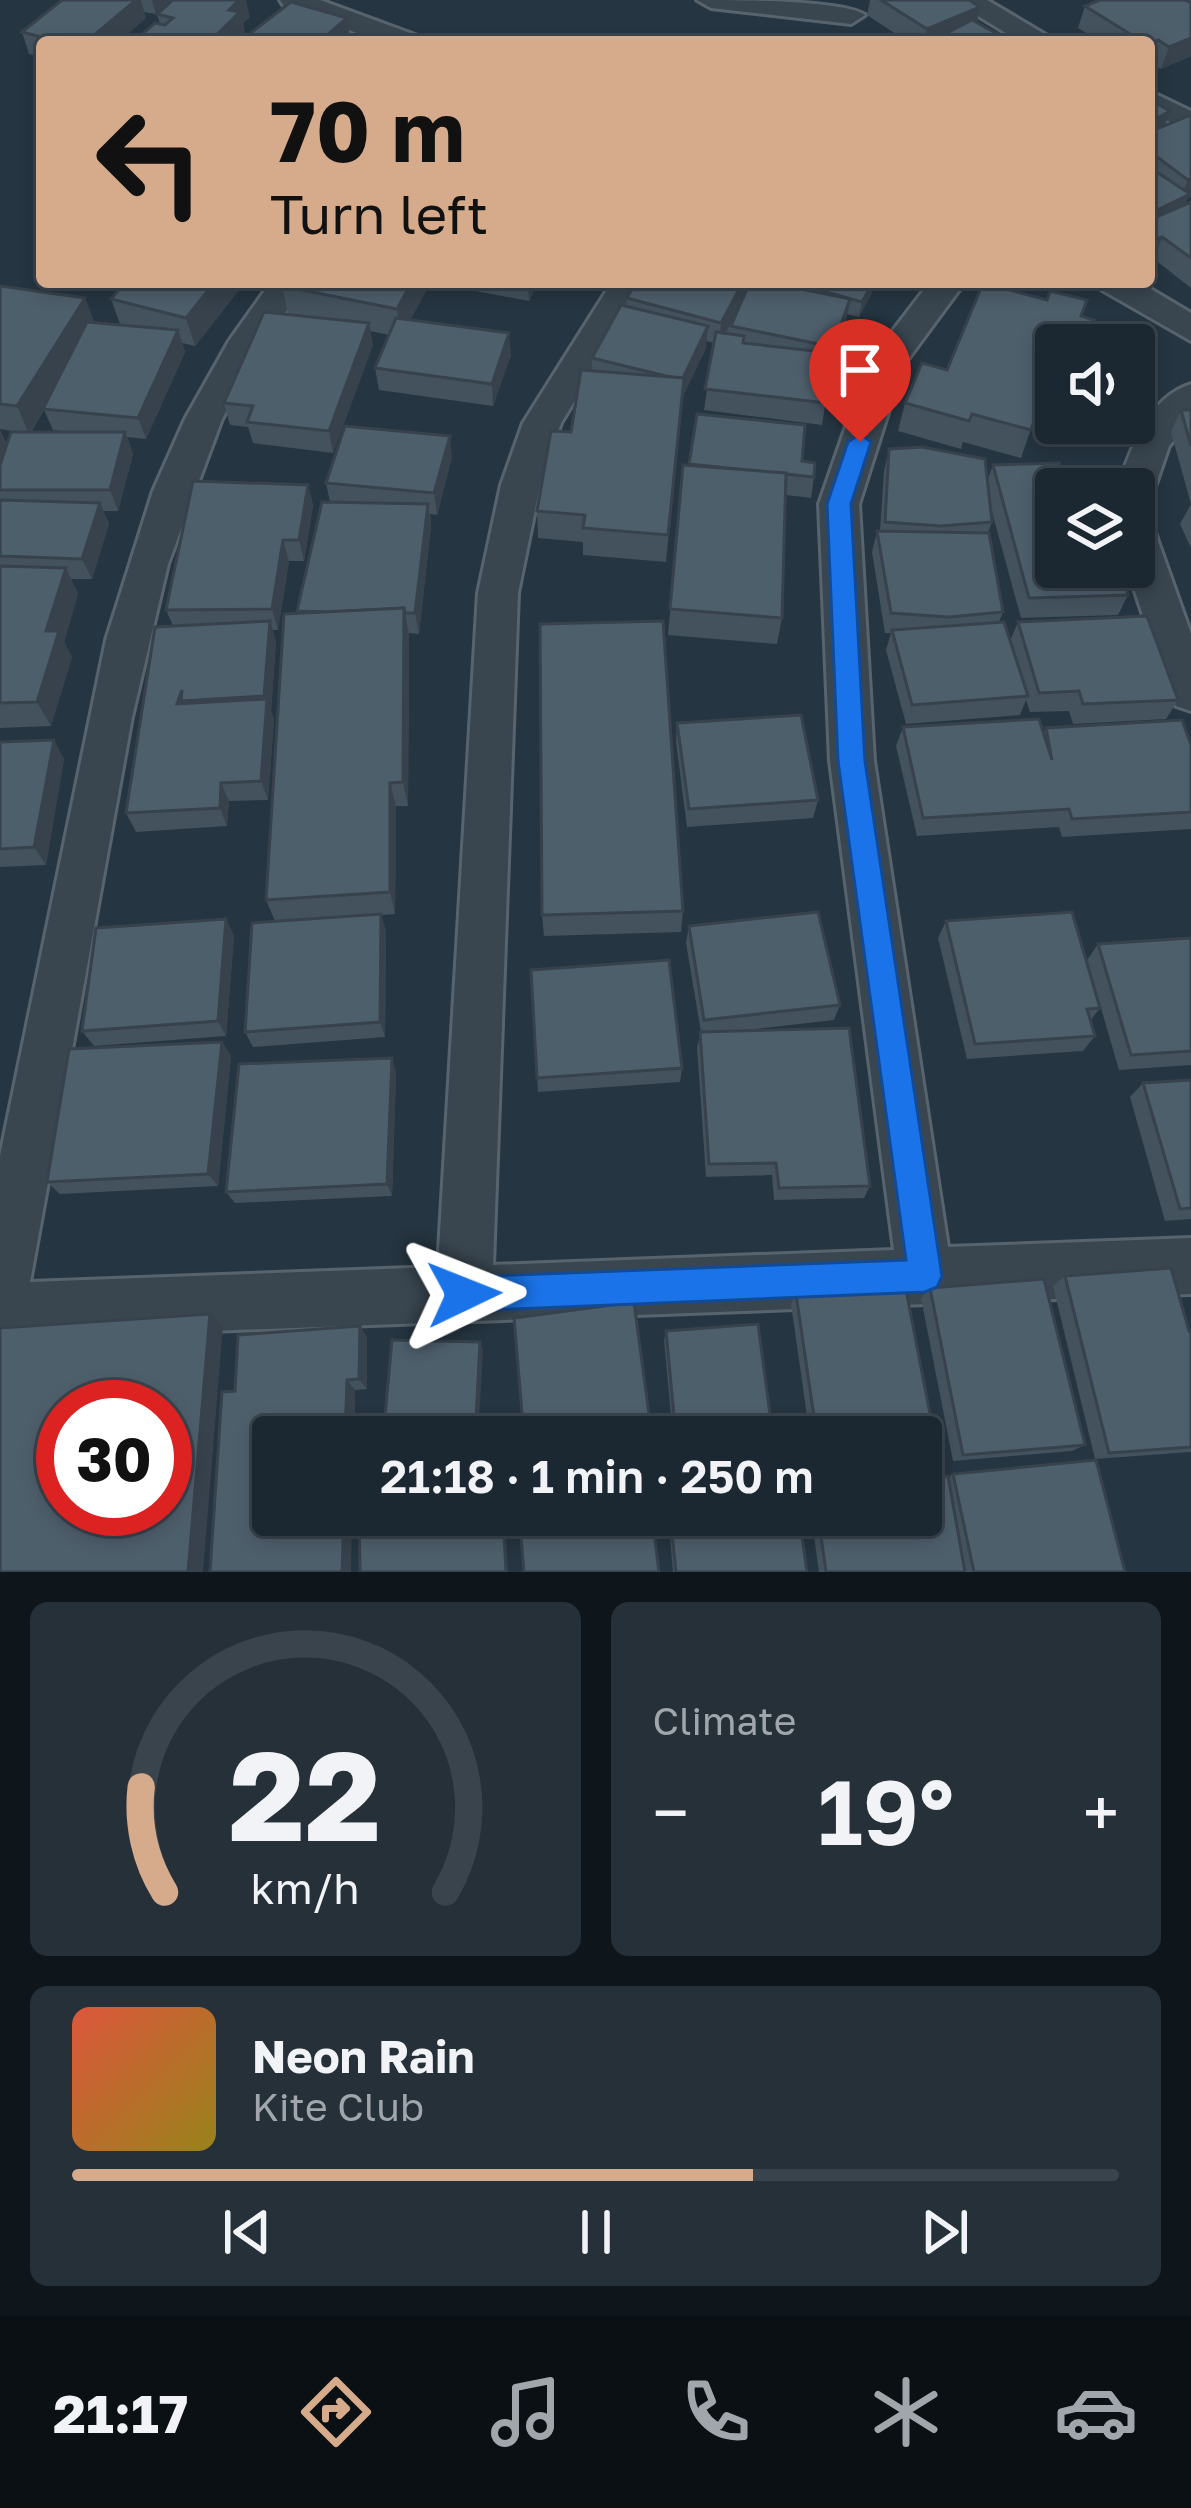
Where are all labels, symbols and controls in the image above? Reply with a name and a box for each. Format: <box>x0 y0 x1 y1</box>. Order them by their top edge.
text: 70 m <box>270 80 465 180</box>
icon: left <box>72 84 228 240</box>
text: Turn left <box>270 181 488 246</box>
pin <box>809 319 911 442</box>
map controls <box>1035 324 1155 588</box>
button: sound <box>1035 324 1155 444</box>
icon: arrive <box>827 337 893 403</box>
button: layers <box>1035 468 1155 588</box>
position arrow <box>401 1231 527 1357</box>
speed limit sign: 30 <box>36 1380 192 1536</box>
text: 21:18 · 1 min · 250 m <box>380 1449 814 1503</box>
text: Climate <box>653 1697 796 1744</box>
text: 22 <box>229 1719 381 1868</box>
text: 19° <box>817 1757 954 1865</box>
text: − <box>653 1772 689 1852</box>
text: + <box>1083 1772 1119 1852</box>
text: km/h <box>251 1862 360 1913</box>
text: Neon Rain <box>252 2029 475 2083</box>
text: Kite Club <box>252 2083 424 2130</box>
icon: previous <box>214 2199 280 2265</box>
icon: pause <box>563 2199 629 2265</box>
icon: next <box>912 2199 978 2265</box>
icon: directions <box>294 2370 378 2454</box>
icon: music <box>484 2370 568 2454</box>
icon: phone <box>674 2370 758 2454</box>
icon: climate <box>864 2370 948 2454</box>
icon: car <box>1054 2370 1138 2454</box>
text: 21:17 <box>53 2380 188 2445</box>

